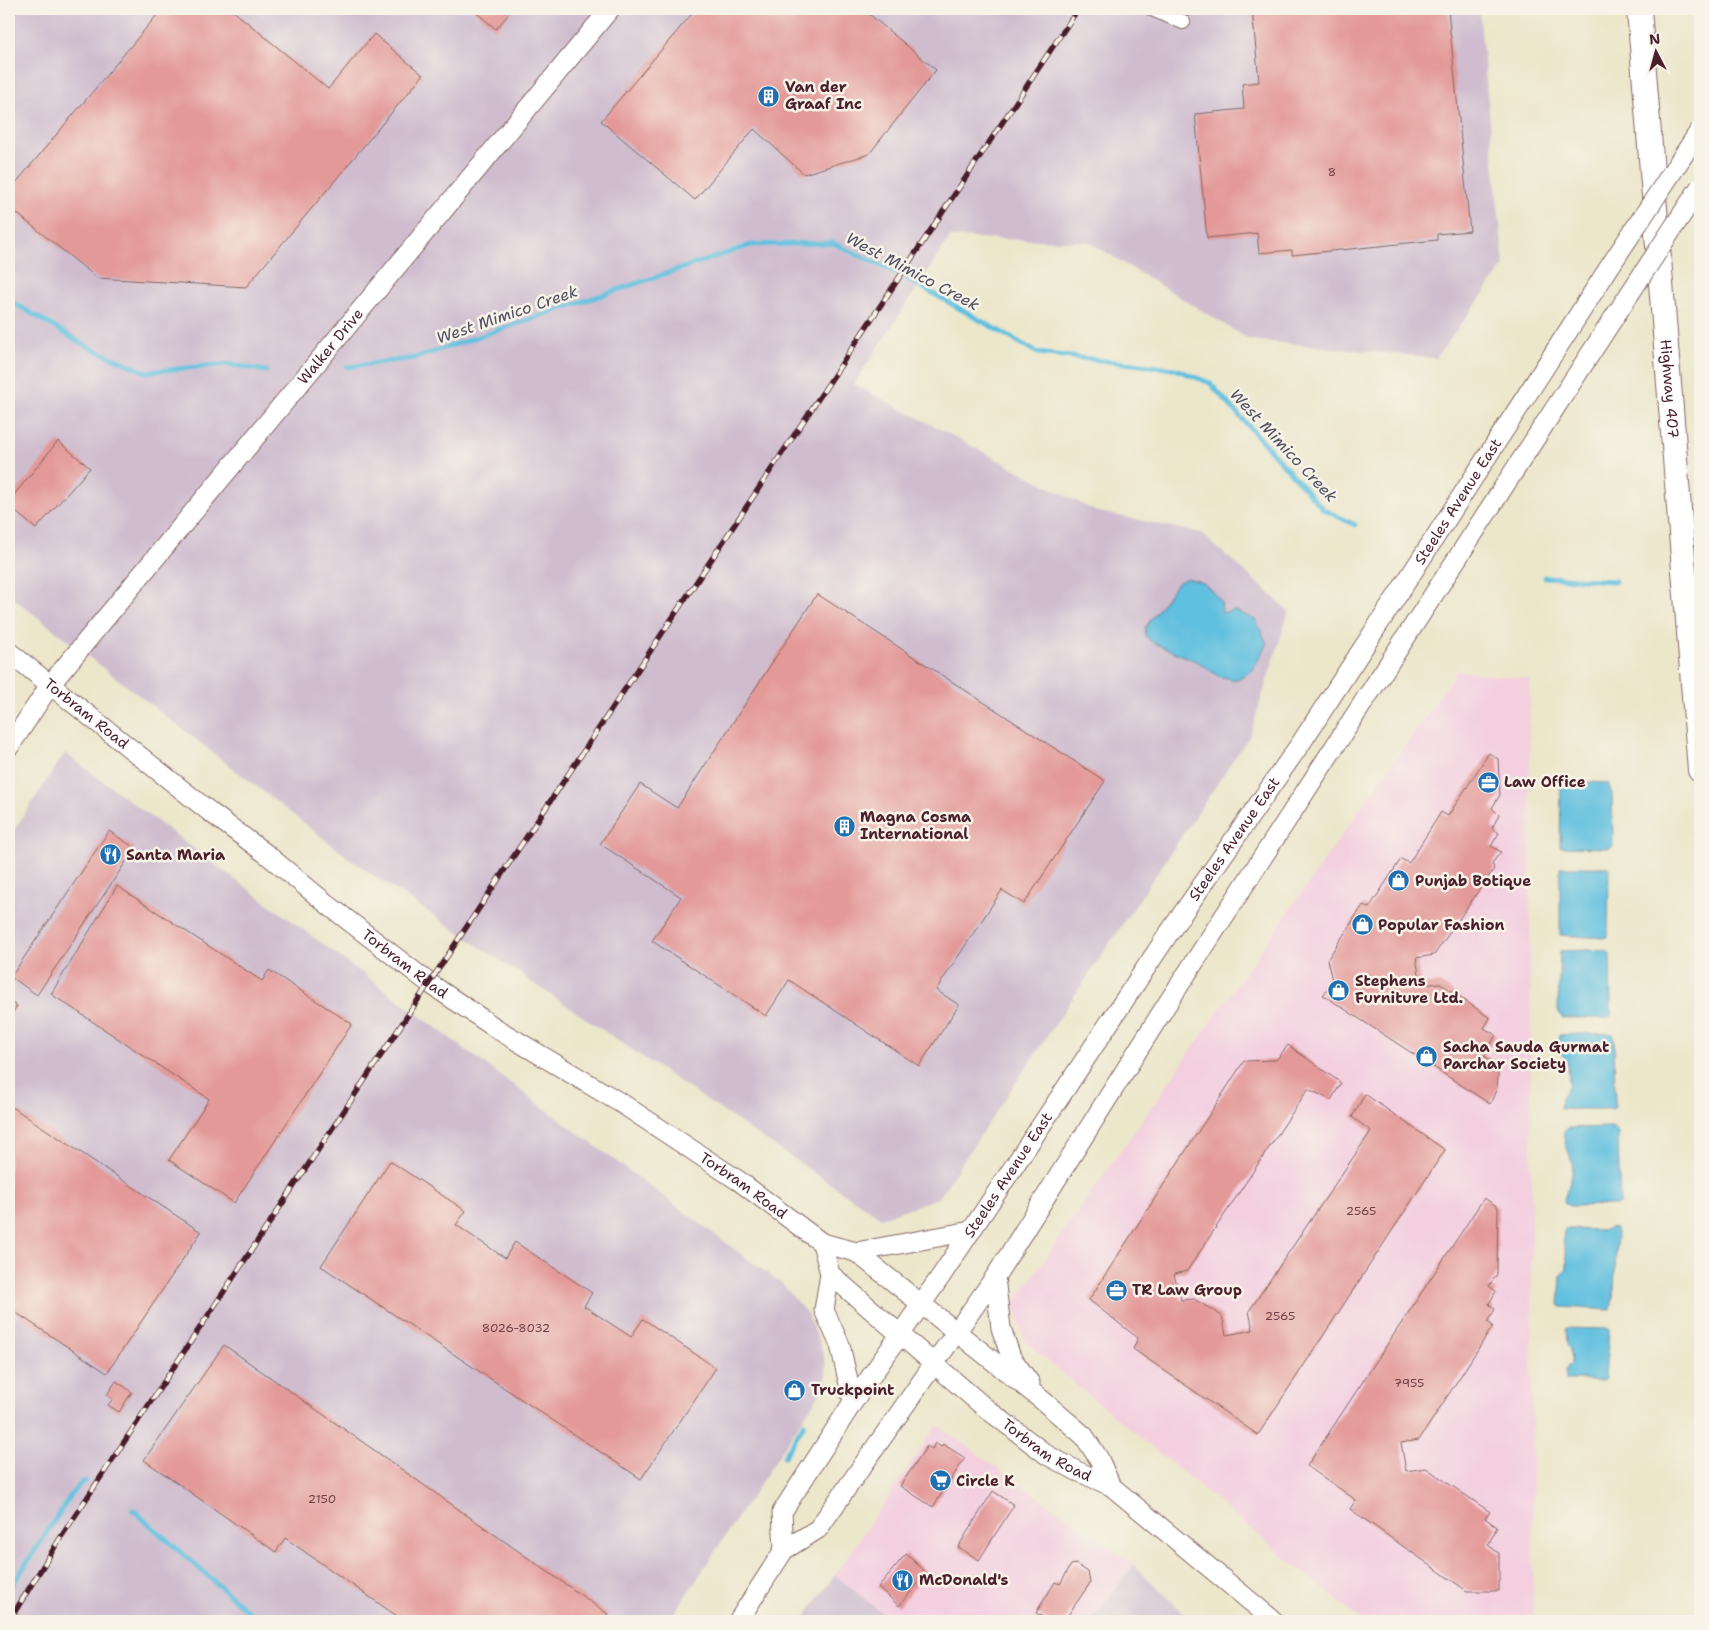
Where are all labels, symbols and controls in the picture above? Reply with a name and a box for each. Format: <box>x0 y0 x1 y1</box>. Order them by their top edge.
north arrow <box>1632 28 1682 78</box>
text: N <box>1648 30 1661 49</box>
place label: Van der Graaf Inc <box>785 77 862 114</box>
building icon: Van der Graaf Inc <box>757 84 781 108</box>
house number: 8 <box>1328 164 1336 180</box>
water label: West Mimico Creek <box>842 227 983 316</box>
water label: West Mimico Creek <box>434 280 581 349</box>
street label: Walker Drive <box>293 304 368 389</box>
street label: Highway 407 <box>1656 339 1683 439</box>
water label: West Mimico Creek <box>1225 384 1342 507</box>
street label: Steeles Avenue East <box>1410 434 1506 568</box>
street label: Torbram Road <box>40 674 133 754</box>
office icon: Law Office <box>1476 770 1500 794</box>
place label: Law Office <box>1504 772 1586 792</box>
street label: Steeles Avenue East <box>1184 773 1284 905</box>
place label: Magna Cosma International <box>860 807 972 844</box>
building icon: Magna Cosma International <box>832 814 856 838</box>
restaurant icon: Santa Maria <box>98 843 122 867</box>
place label: Santa Maria <box>126 845 226 865</box>
shop icon: Punjab Botique <box>1387 869 1411 893</box>
place label: Punjab Botique <box>1415 871 1531 891</box>
shop icon: Popular Fashion <box>1350 913 1374 937</box>
place label: Popular Fashion <box>1378 915 1505 935</box>
street label: Torbram Road <box>358 925 452 1003</box>
place label: Stephens Furniture Ltd. <box>1355 971 1463 1008</box>
shop icon: Stephens Furniture Ltd. <box>1327 978 1351 1002</box>
place label: Sacha Sauda Gurmat Parchar Society <box>1443 1037 1609 1074</box>
shop icon: Sacha Sauda Gurmat Parchar Society <box>1415 1044 1439 1068</box>
street label: Steeles Avenue East <box>959 1108 1057 1242</box>
street label: Torbram Road <box>696 1148 792 1224</box>
house number: 2565 <box>1346 1203 1376 1219</box>
office icon: TR Law Group <box>1104 1278 1128 1302</box>
place label: TR Law Group <box>1132 1280 1242 1300</box>
house number: 2565 <box>1265 1308 1295 1324</box>
house number: 8026-8032 <box>482 1320 550 1336</box>
house number: 7955 <box>1394 1375 1424 1391</box>
shop icon: Truckpoint <box>783 1378 807 1402</box>
place label: Truckpoint <box>811 1380 894 1400</box>
street label: Torbram Road <box>998 1414 1095 1486</box>
supermarket icon: Circle K <box>928 1469 952 1493</box>
place label: Circle K <box>956 1471 1015 1491</box>
house number: 2150 <box>308 1491 336 1507</box>
restaurant icon: McDonald's <box>891 1568 915 1592</box>
place label: McDonald's <box>919 1570 1009 1590</box>

